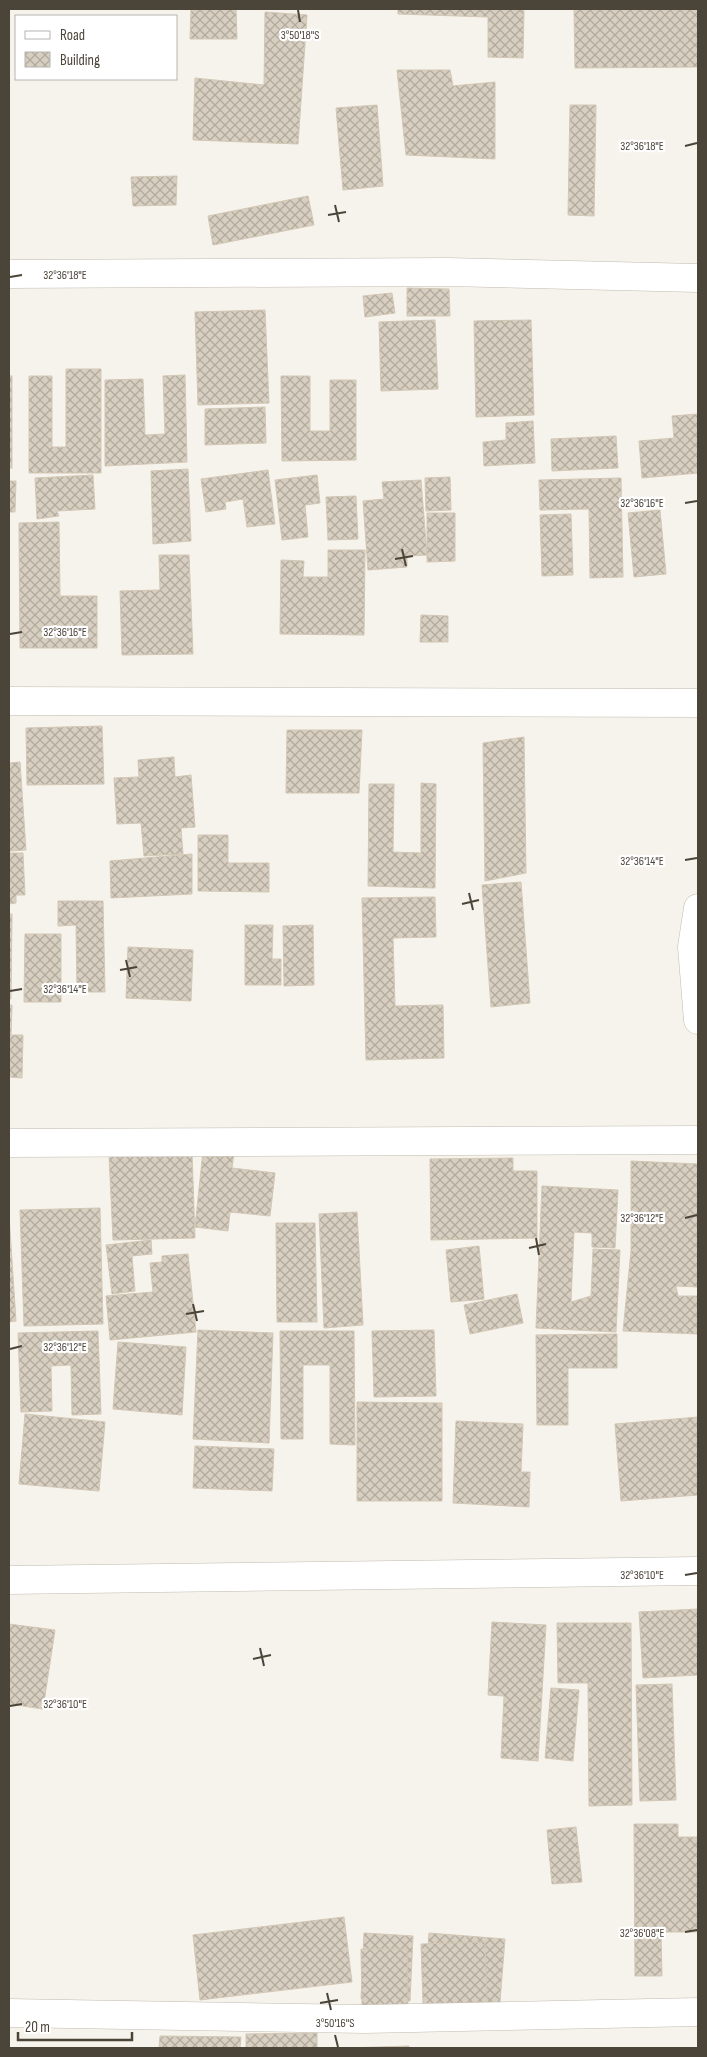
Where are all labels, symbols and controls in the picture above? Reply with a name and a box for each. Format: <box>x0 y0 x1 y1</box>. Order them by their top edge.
legend <box>15 15 178 80</box>
text: Road <box>60 26 85 45</box>
text: 3°50'18"S <box>281 28 319 43</box>
text: Building <box>60 51 100 70</box>
text: 32°36'18"E <box>620 139 664 154</box>
text: 32°36'18"E <box>43 268 87 283</box>
text: 32°36'16"E <box>620 496 664 511</box>
text: 32°36'16"E <box>43 625 87 640</box>
text: 32°36'14"E <box>620 854 664 869</box>
text: 32°36'14"E <box>43 982 87 997</box>
text: 32°36'12"E <box>620 1211 664 1226</box>
text: 32°36'12"E <box>43 1340 87 1355</box>
text: 32°36'10"E <box>620 1568 664 1583</box>
text: 32°36'10"E <box>43 1697 87 1712</box>
text: 32°36'08"E <box>620 1926 664 1941</box>
scale bar <box>18 2010 131 2042</box>
text: 3°50'16"S <box>316 2016 354 2031</box>
text: 20 m <box>25 2018 50 2037</box>

